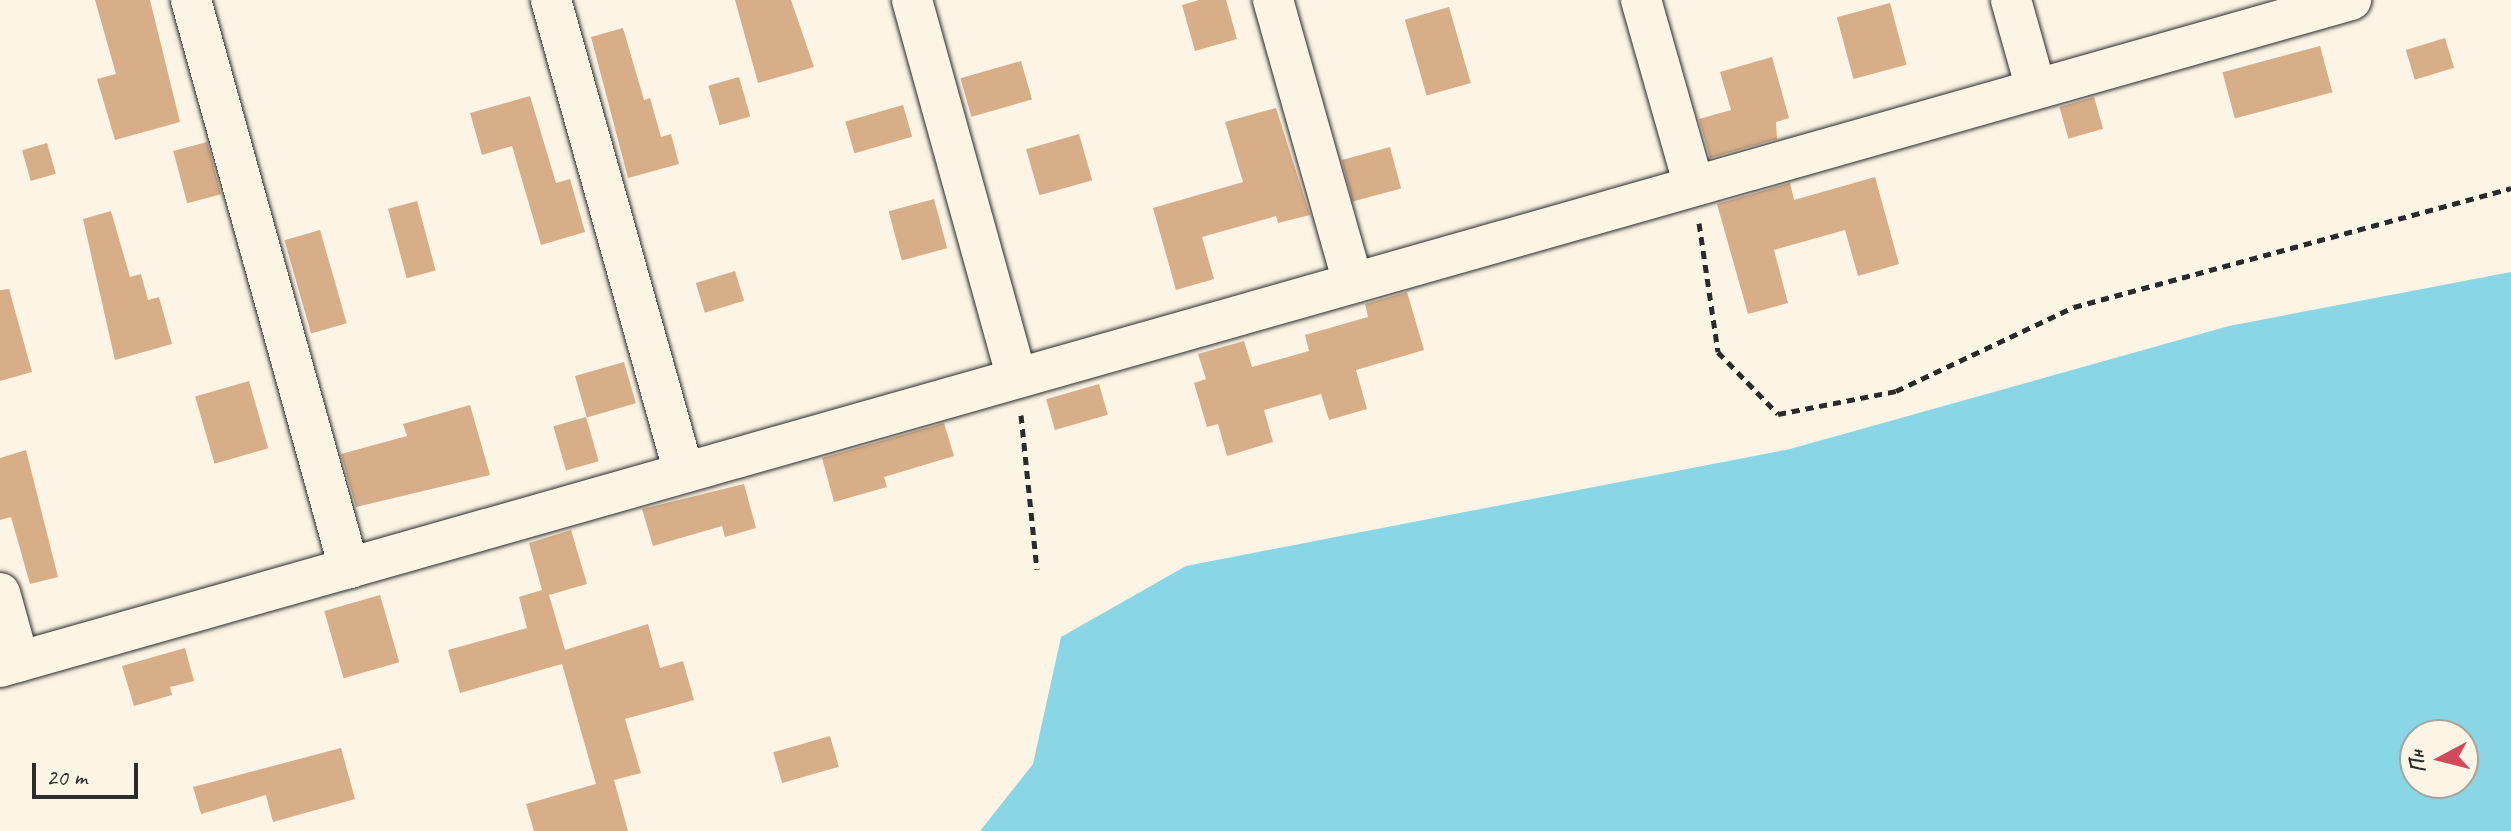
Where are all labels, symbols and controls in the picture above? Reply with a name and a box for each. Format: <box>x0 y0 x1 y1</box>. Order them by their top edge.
north arrow <box>2399 719 2479 799</box>
scale bar <box>36 747 142 797</box>
text: Пн <box>2402 749 2432 775</box>
text: 20 m <box>46 762 87 792</box>

